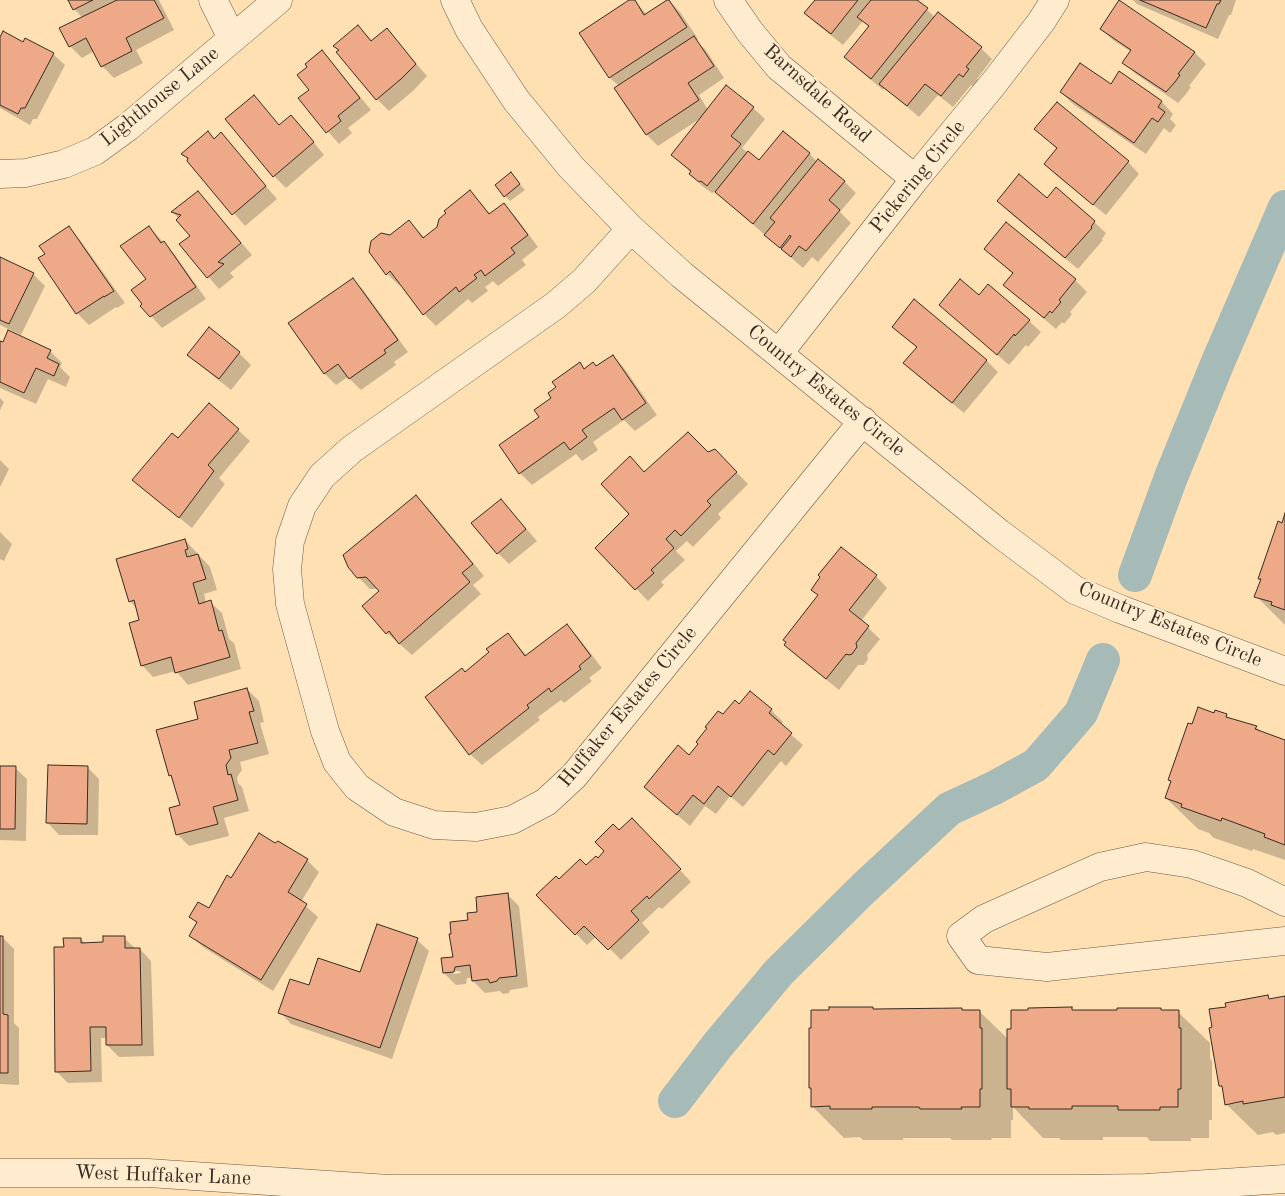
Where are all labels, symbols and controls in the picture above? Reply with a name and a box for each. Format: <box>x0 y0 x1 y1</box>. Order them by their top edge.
street label: Barnsdale Road <box>758 39 876 149</box>
street label: Lighthouse Lane <box>96 42 224 152</box>
street label: Pickering Circle <box>865 116 971 238</box>
street label: Country Estates Circle <box>742 320 910 462</box>
street label: Country Estates Circle <box>1074 577 1266 673</box>
street label: Huffaker Estates Circle <box>554 622 702 792</box>
street label: West Huffaker Lane <box>75 1161 251 1191</box>

